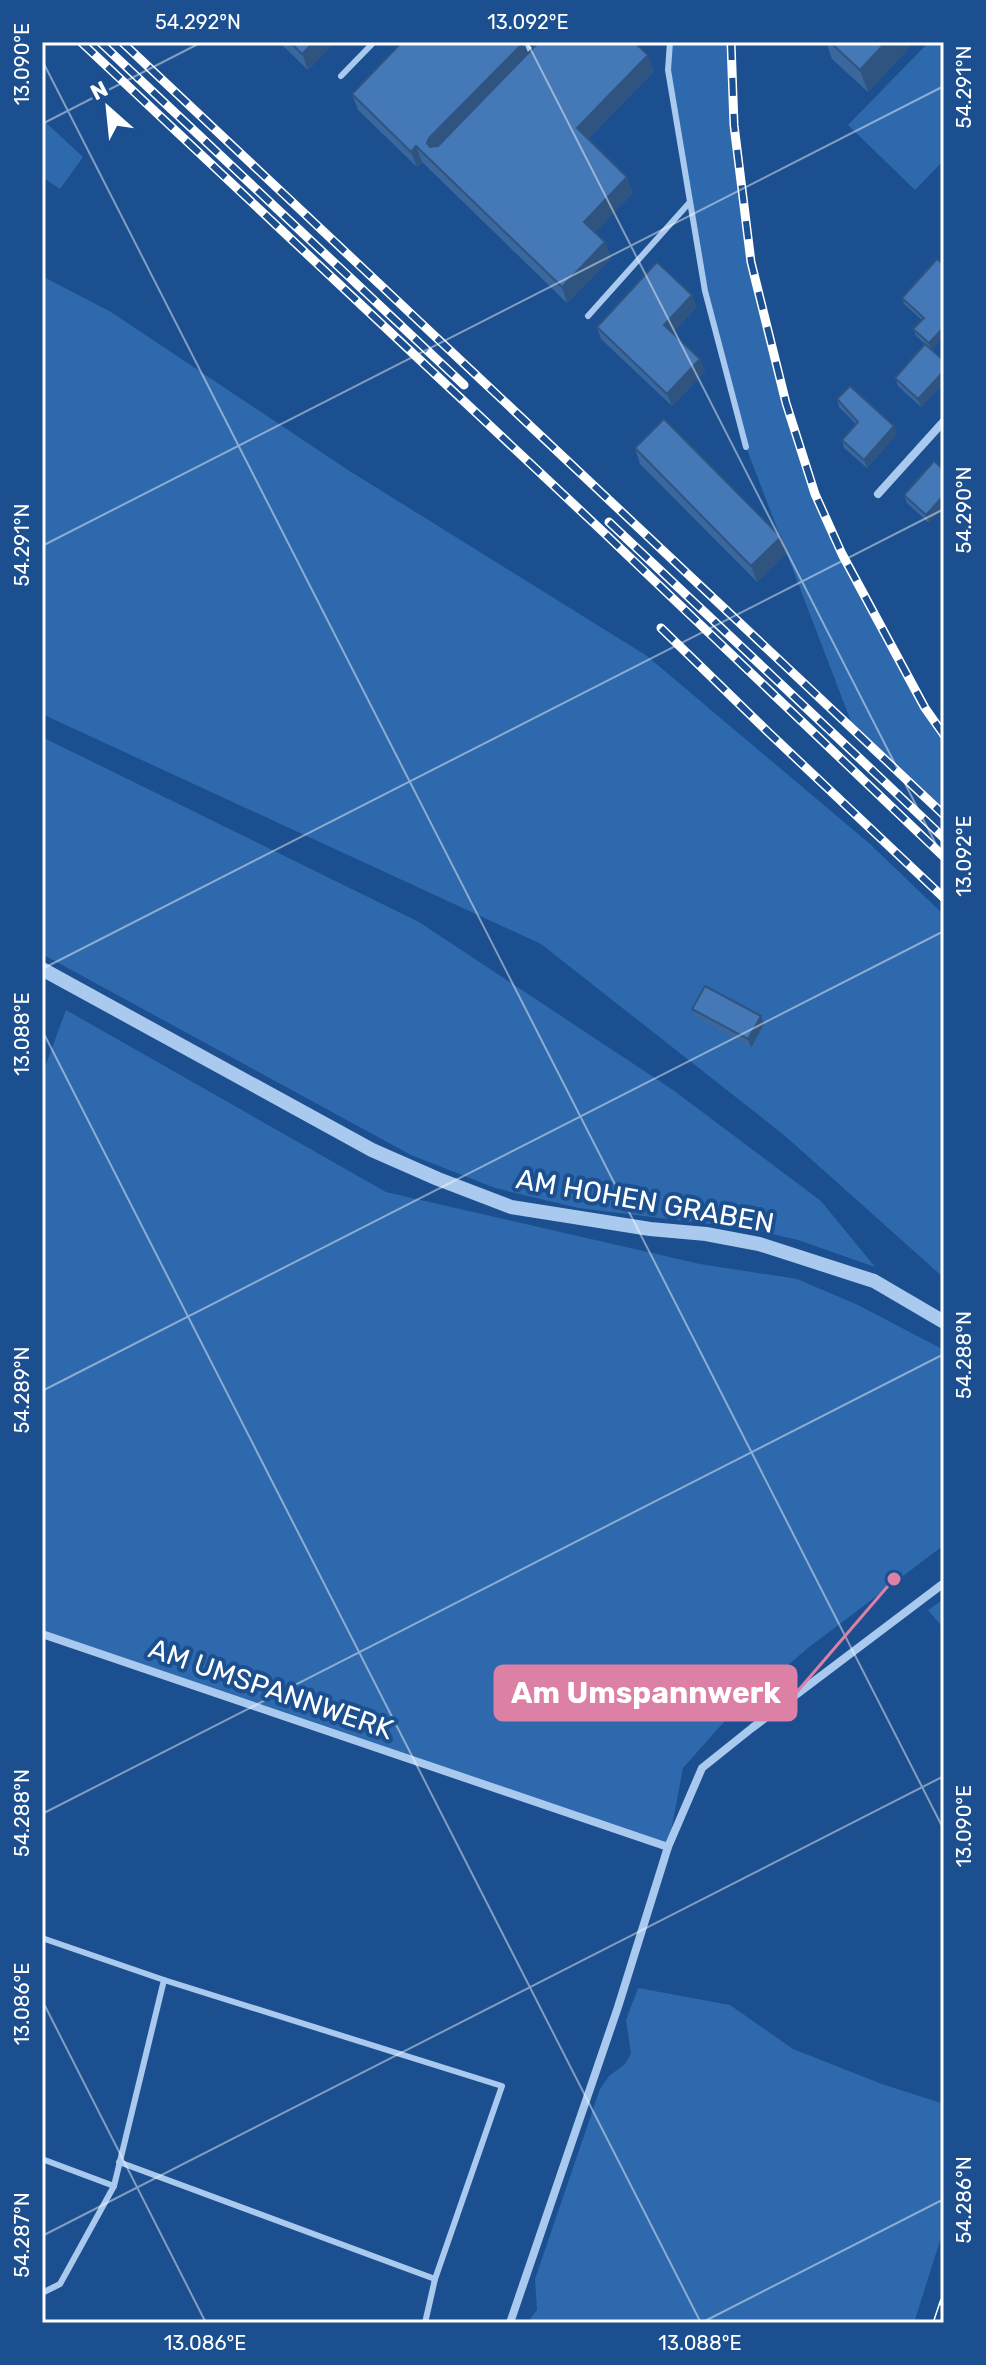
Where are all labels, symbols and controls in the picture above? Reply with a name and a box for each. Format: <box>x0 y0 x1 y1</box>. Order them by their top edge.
text: 54.292°N <box>155 10 241 34</box>
text: 13.092°E <box>487 10 569 34</box>
text: 13.090°E <box>10 23 34 105</box>
text: 54.291°N <box>952 46 976 128</box>
north arrow <box>68 68 148 148</box>
text: N <box>86 75 112 106</box>
text: 54.290°N <box>952 467 976 554</box>
text: 54.291°N <box>10 504 34 586</box>
text: 13.092°E <box>952 815 976 897</box>
text: 13.088°E <box>10 992 34 1076</box>
street label: AM HOHEN GRABEN <box>513 1162 777 1240</box>
text: 54.288°N <box>952 1311 976 1399</box>
text: 54.289°N <box>10 1346 34 1434</box>
street label: AM UMSPANNWERK <box>144 1632 398 1746</box>
callout: Am Umspannwerk <box>495 1666 796 1720</box>
text: Am Umspannwerk <box>511 1675 781 1711</box>
text: 54.288°N <box>10 1769 34 1857</box>
text: 13.090°E <box>952 1785 976 1867</box>
text: 13.086°E <box>10 1963 34 2045</box>
text: 54.286°N <box>952 2156 976 2244</box>
text: 54.287°N <box>10 2192 34 2278</box>
text: 13.086°E <box>164 2331 246 2355</box>
text: 13.088°E <box>658 2331 742 2355</box>

